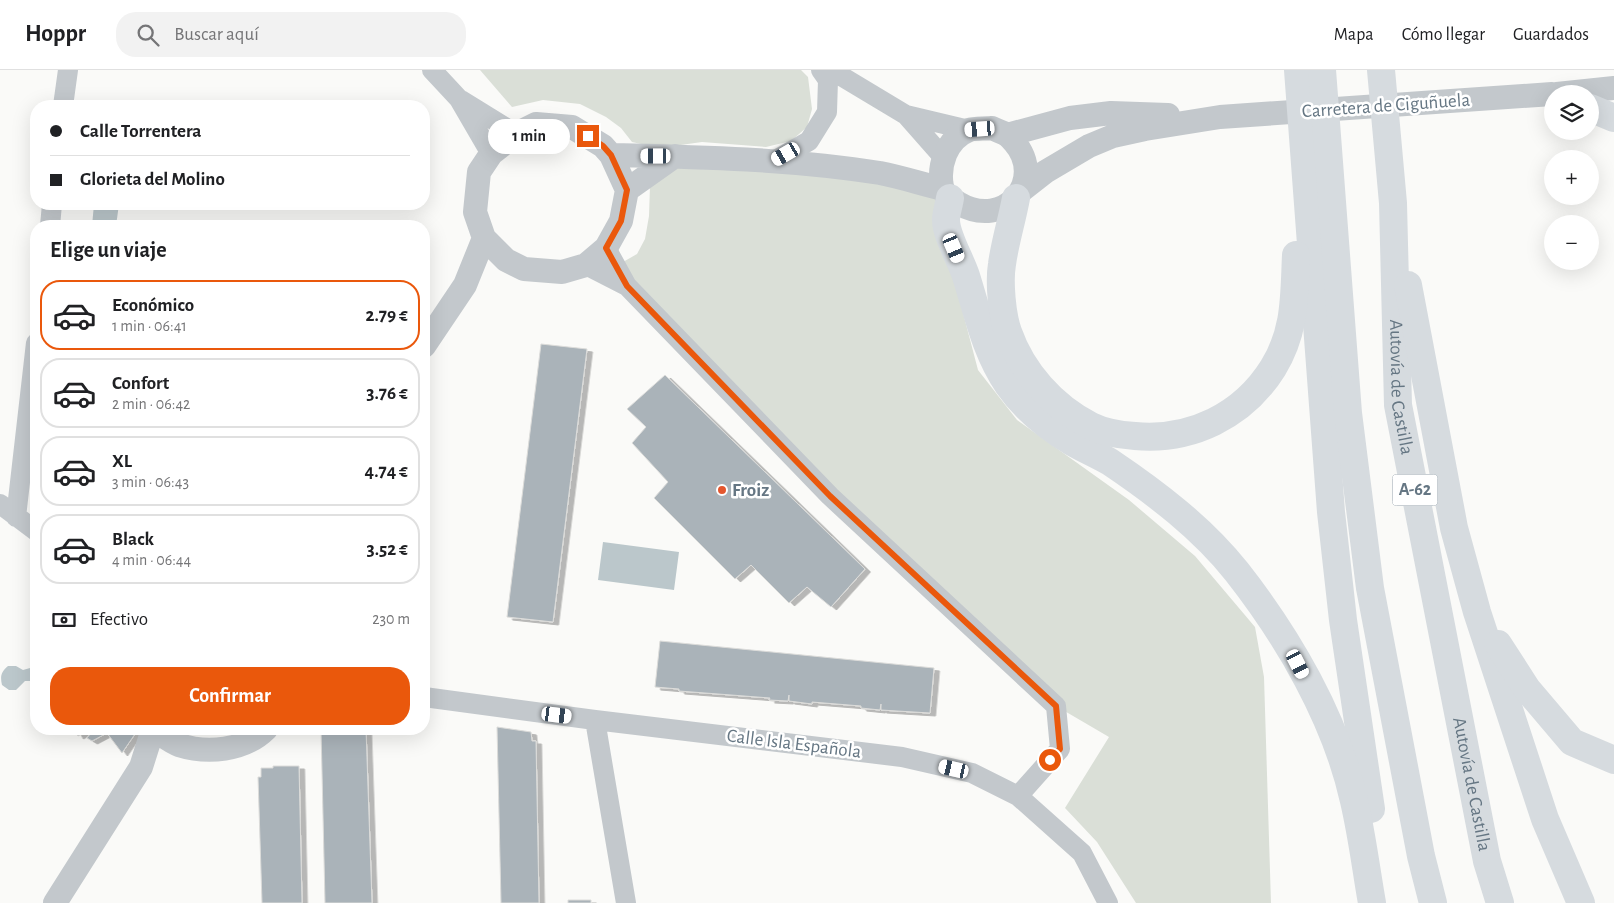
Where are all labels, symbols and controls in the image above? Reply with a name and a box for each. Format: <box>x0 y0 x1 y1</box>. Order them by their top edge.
search box <box>116 12 466 57</box>
icon: search <box>134 21 162 49</box>
text: Hoppr <box>25 22 86 46</box>
text: Buscar aquí <box>174 25 259 44</box>
text: Mapa <box>1334 26 1374 44</box>
text: Cómo llegar <box>1402 26 1485 44</box>
text: Guardados <box>1513 26 1589 44</box>
map controls <box>1544 85 1599 270</box>
button: layers <box>1544 85 1599 140</box>
street label: Carretera de Ciguñuela <box>1301 91 1471 121</box>
callout: 1 min <box>488 118 570 154</box>
car <box>964 120 995 138</box>
text: Calle Torrentera <box>80 122 202 141</box>
route end <box>577 125 599 147</box>
text: 1 min <box>512 128 546 144</box>
car <box>769 140 802 168</box>
car <box>641 149 671 164</box>
button: + <box>1544 150 1599 205</box>
text: Glorieta del Molino <box>80 170 225 189</box>
button: − <box>1544 215 1599 270</box>
car <box>941 231 966 265</box>
text: Elige un viaje <box>50 239 167 261</box>
icon: car <box>52 293 97 338</box>
text: Económico <box>112 296 194 315</box>
text: 2.79 € <box>366 306 408 325</box>
text: 1 min · 06:41 <box>112 318 187 334</box>
street label: Autovía de Castilla <box>1386 319 1417 457</box>
icon: car <box>52 371 97 416</box>
text: Confort <box>112 374 169 393</box>
text: 3.76 € <box>366 384 408 403</box>
text: 2 min · 06:42 <box>112 396 190 412</box>
icon: car <box>52 449 97 494</box>
text: XL <box>112 452 132 471</box>
text: 4.74 € <box>365 462 408 481</box>
text: 3 min · 06:43 <box>112 474 189 490</box>
road number: A-62 <box>1392 474 1438 506</box>
place label: Froiz <box>732 481 769 500</box>
marker: Froiz <box>716 484 728 496</box>
icon: car <box>52 527 97 572</box>
text: Black <box>112 530 154 549</box>
text: 3.52 € <box>367 540 408 559</box>
text: 4 min · 06:44 <box>112 552 191 568</box>
icon: cash <box>50 606 78 634</box>
text: Efectivo <box>90 610 148 629</box>
text: 230 m <box>372 611 410 627</box>
car <box>1284 647 1311 681</box>
button: Confirmar <box>50 667 410 725</box>
car <box>541 706 572 724</box>
street label: Autovía de Castilla <box>1450 716 1494 853</box>
street label: Calle Isla Española <box>726 726 863 762</box>
route start <box>1039 749 1061 771</box>
car <box>937 758 970 780</box>

